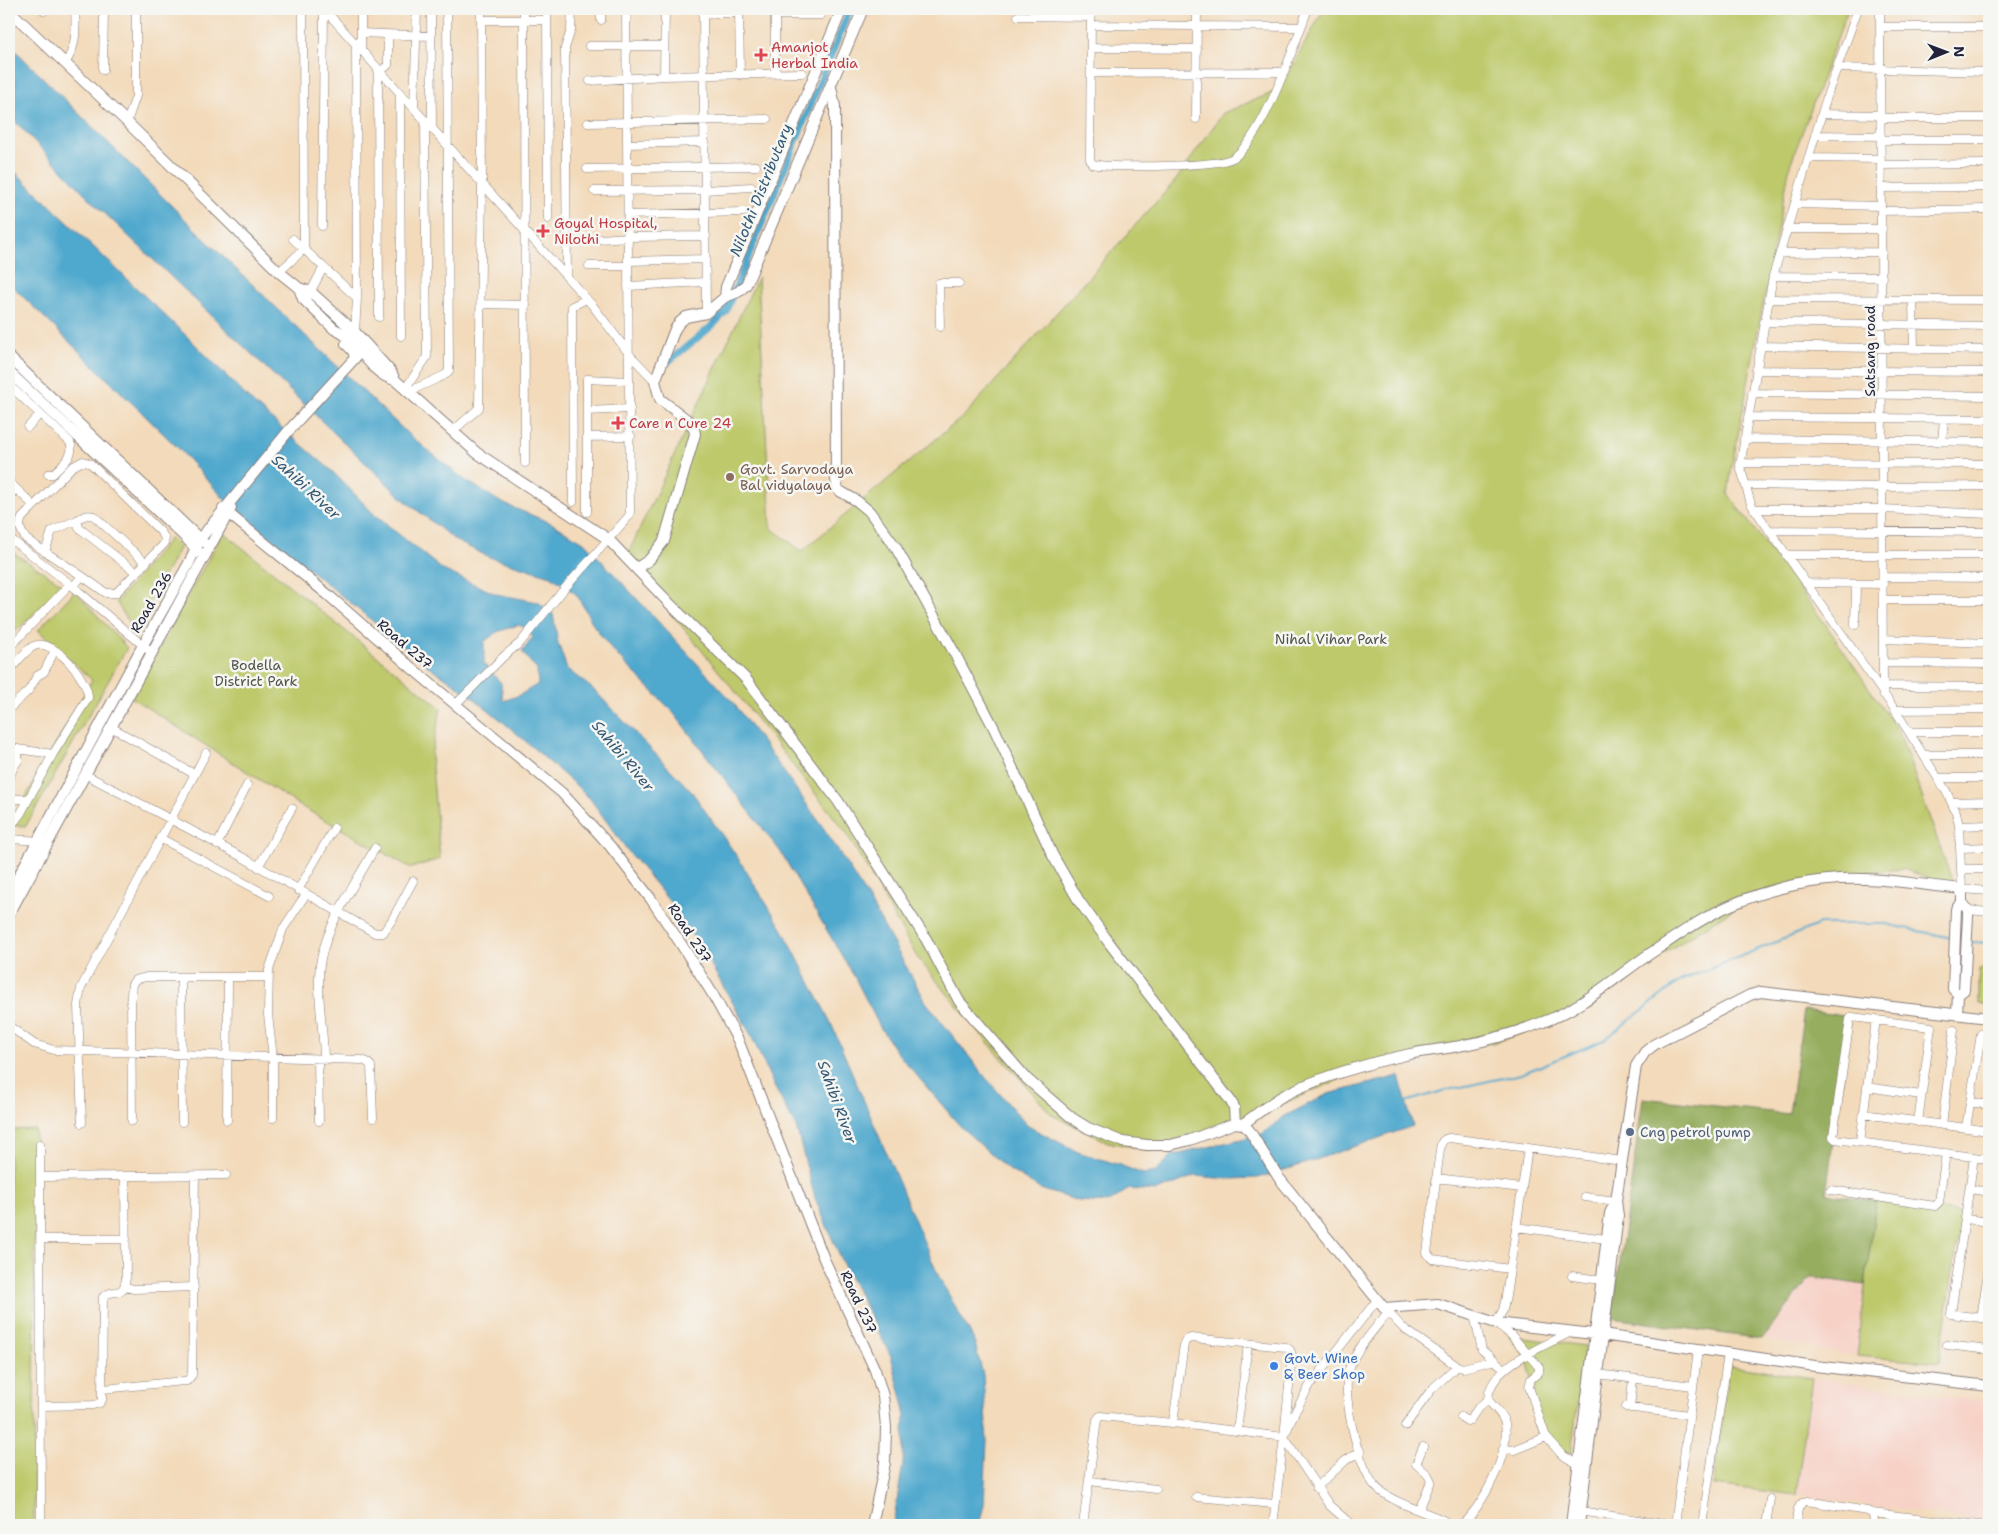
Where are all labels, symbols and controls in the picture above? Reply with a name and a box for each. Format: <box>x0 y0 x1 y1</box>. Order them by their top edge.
north arrow <box>1920 28 1970 78</box>
place label: Amanjot Herbal India <box>771 38 858 72</box>
text: N <box>1950 46 1968 57</box>
marker: Amanjot Herbal India <box>755 49 767 61</box>
water label: Nilothi Distributary <box>725 121 797 259</box>
place label: Goyal Hospital, Nilothi <box>554 214 657 248</box>
marker: Goyal Hospital, Nilothi <box>536 224 550 238</box>
street label: Satsang road <box>1861 305 1879 397</box>
place label: Care n Cure 24 <box>629 414 731 432</box>
marker: Care n Cure 24 <box>611 416 625 430</box>
water label: Sahibi River <box>267 450 345 525</box>
place label: Govt. Sarvodaya Bal vidyalaya <box>740 460 853 494</box>
marker: Govt. Sarvodaya Bal vidyalaya <box>724 471 736 483</box>
street label: Road 236 <box>126 568 176 636</box>
street label: Road 237 <box>374 615 436 673</box>
park label: Nihal Vihar Park <box>1275 630 1387 648</box>
park label: Bodella District Park <box>214 656 298 690</box>
water label: Sahibi River <box>587 716 659 797</box>
street label: Road 237 <box>664 900 716 966</box>
water label: Sahibi River <box>813 1058 862 1147</box>
place label: Cng petrol pump <box>1640 1123 1751 1141</box>
marker: Cng petrol pump <box>1624 1126 1636 1138</box>
street label: Road 237 <box>837 1268 881 1336</box>
place label: Govt. Wine & Beer Shop <box>1284 1349 1365 1383</box>
marker: Govt. Wine & Beer Shop <box>1268 1360 1280 1372</box>

